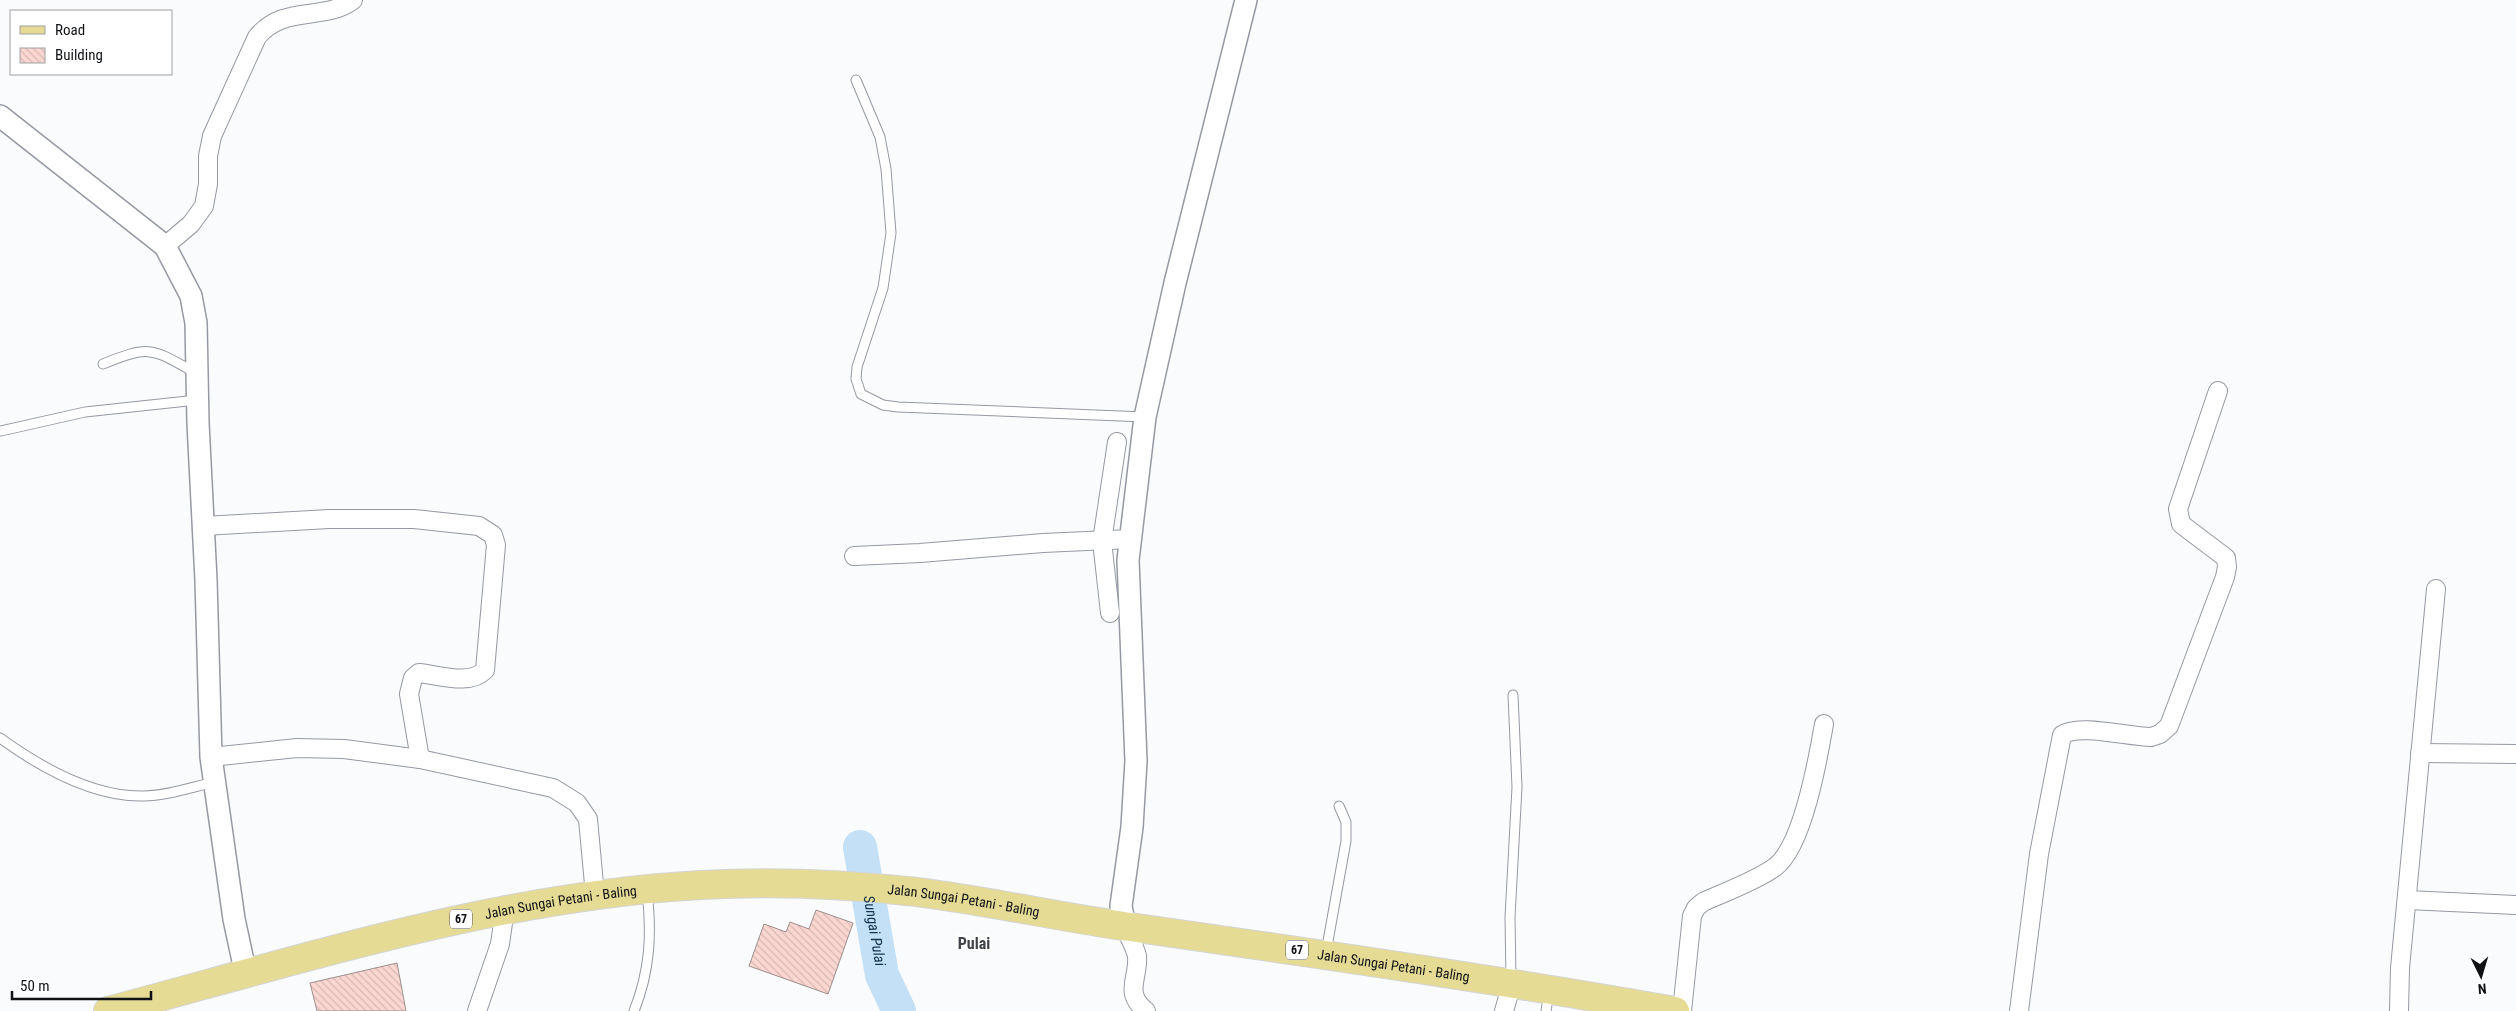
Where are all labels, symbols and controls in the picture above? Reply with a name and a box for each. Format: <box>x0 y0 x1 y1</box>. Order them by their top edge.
legend <box>10 10 172 75</box>
text: Road <box>55 21 85 39</box>
text: Building <box>55 46 103 64</box>
street label: Jalan Sungai Petani - Baling <box>887 881 1041 920</box>
street label: Jalan Sungai Petani - Baling <box>483 882 638 922</box>
water label: Sungai Pulai <box>859 894 889 968</box>
road number: 67 <box>450 910 472 929</box>
district label: Pulai <box>958 934 990 953</box>
road number: 67 <box>1286 940 1308 960</box>
street label: Jalan Sungai Petani - Baling <box>1316 946 1471 985</box>
north arrow <box>2456 951 2506 1001</box>
scale bar <box>12 968 151 1000</box>
text: 50 m <box>20 977 50 995</box>
text: N <box>2477 981 2487 997</box>

